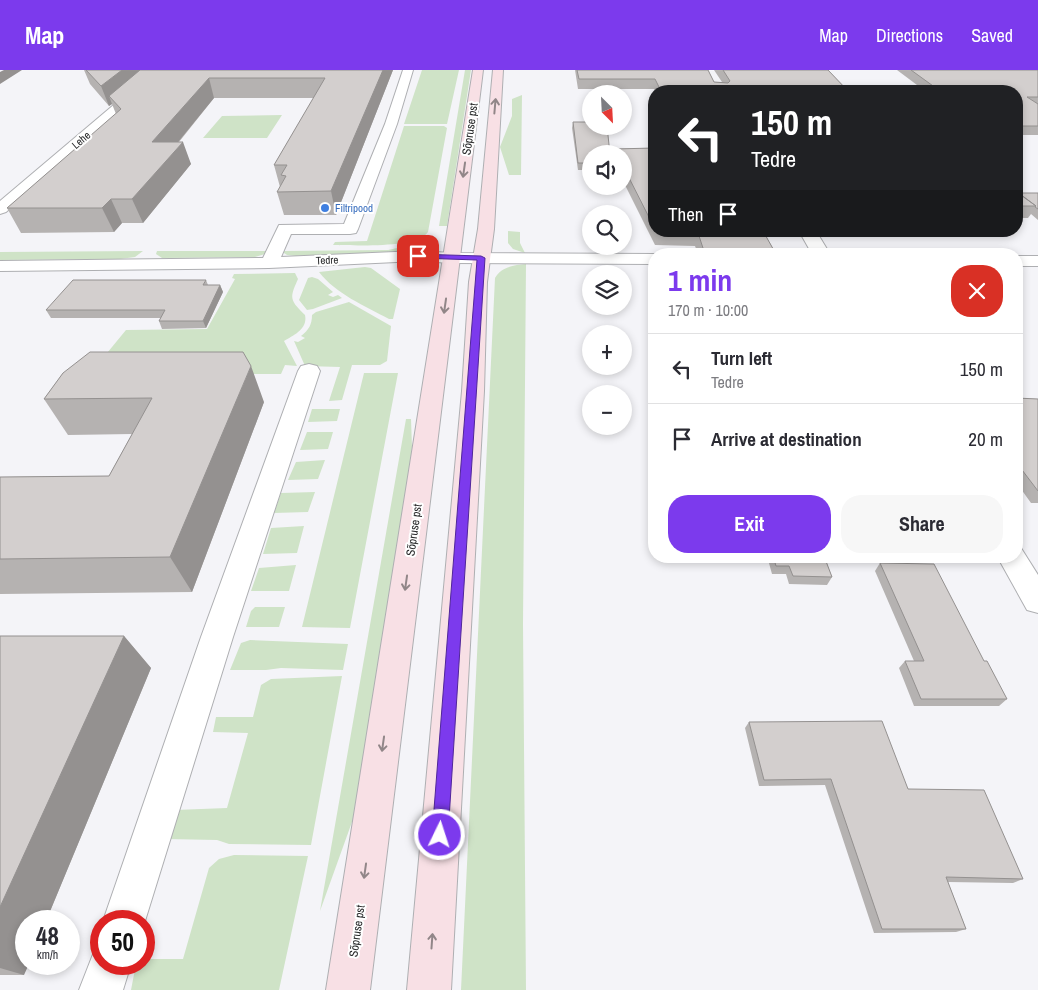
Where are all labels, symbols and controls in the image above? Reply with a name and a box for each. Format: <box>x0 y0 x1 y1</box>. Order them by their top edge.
text: Map <box>25 19 64 51</box>
text: Map <box>819 23 848 48</box>
text: Directions <box>876 23 943 48</box>
text: Saved <box>971 23 1013 48</box>
north arrow <box>582 85 632 135</box>
map controls <box>582 85 632 435</box>
one-way arrow <box>490 98 500 114</box>
text: 150 m <box>751 99 832 146</box>
street label: Sõpruse pst <box>458 102 482 156</box>
icon: left <box>668 105 733 170</box>
street label: Lehe <box>69 128 93 152</box>
text: Tedre <box>751 144 796 174</box>
button: sound <box>582 145 632 195</box>
one-way arrow <box>459 162 469 178</box>
icon: arrive <box>714 200 742 228</box>
place label: Filtripood <box>335 201 373 215</box>
text: Then <box>668 201 704 227</box>
marker: Filtripood <box>319 202 331 214</box>
button: search <box>582 205 632 255</box>
pin <box>397 235 439 277</box>
icon: arrive <box>404 242 432 270</box>
street label: Tedre <box>315 252 339 268</box>
text: 1 min <box>668 260 732 300</box>
button: layers <box>582 265 632 315</box>
button: close <box>951 265 1003 317</box>
one-way arrow <box>440 298 450 314</box>
text: 170 m · 10:00 <box>668 299 748 321</box>
button: + <box>582 325 632 375</box>
text: Turn left <box>711 345 772 371</box>
icon: left <box>668 355 696 383</box>
text: 150 m <box>960 356 1003 382</box>
text: Tedre <box>711 371 744 393</box>
button: − <box>582 385 632 435</box>
icon: arrive <box>668 425 696 453</box>
text: Arrive at destination <box>711 426 862 452</box>
text: 20 m <box>968 426 1003 452</box>
button: Exit <box>668 495 831 553</box>
button: Share <box>841 495 1003 553</box>
street label: Sõpruse pst <box>402 503 426 557</box>
one-way arrow <box>401 574 411 590</box>
one-way arrow <box>378 735 388 751</box>
position arrow <box>413 808 465 860</box>
one-way arrow <box>360 863 370 879</box>
street label: Sõpruse pst <box>345 904 369 958</box>
speed limit sign: 50 <box>90 910 155 975</box>
text: 48 <box>36 919 59 953</box>
one-way arrow <box>428 934 437 950</box>
text: km/h <box>37 947 58 963</box>

